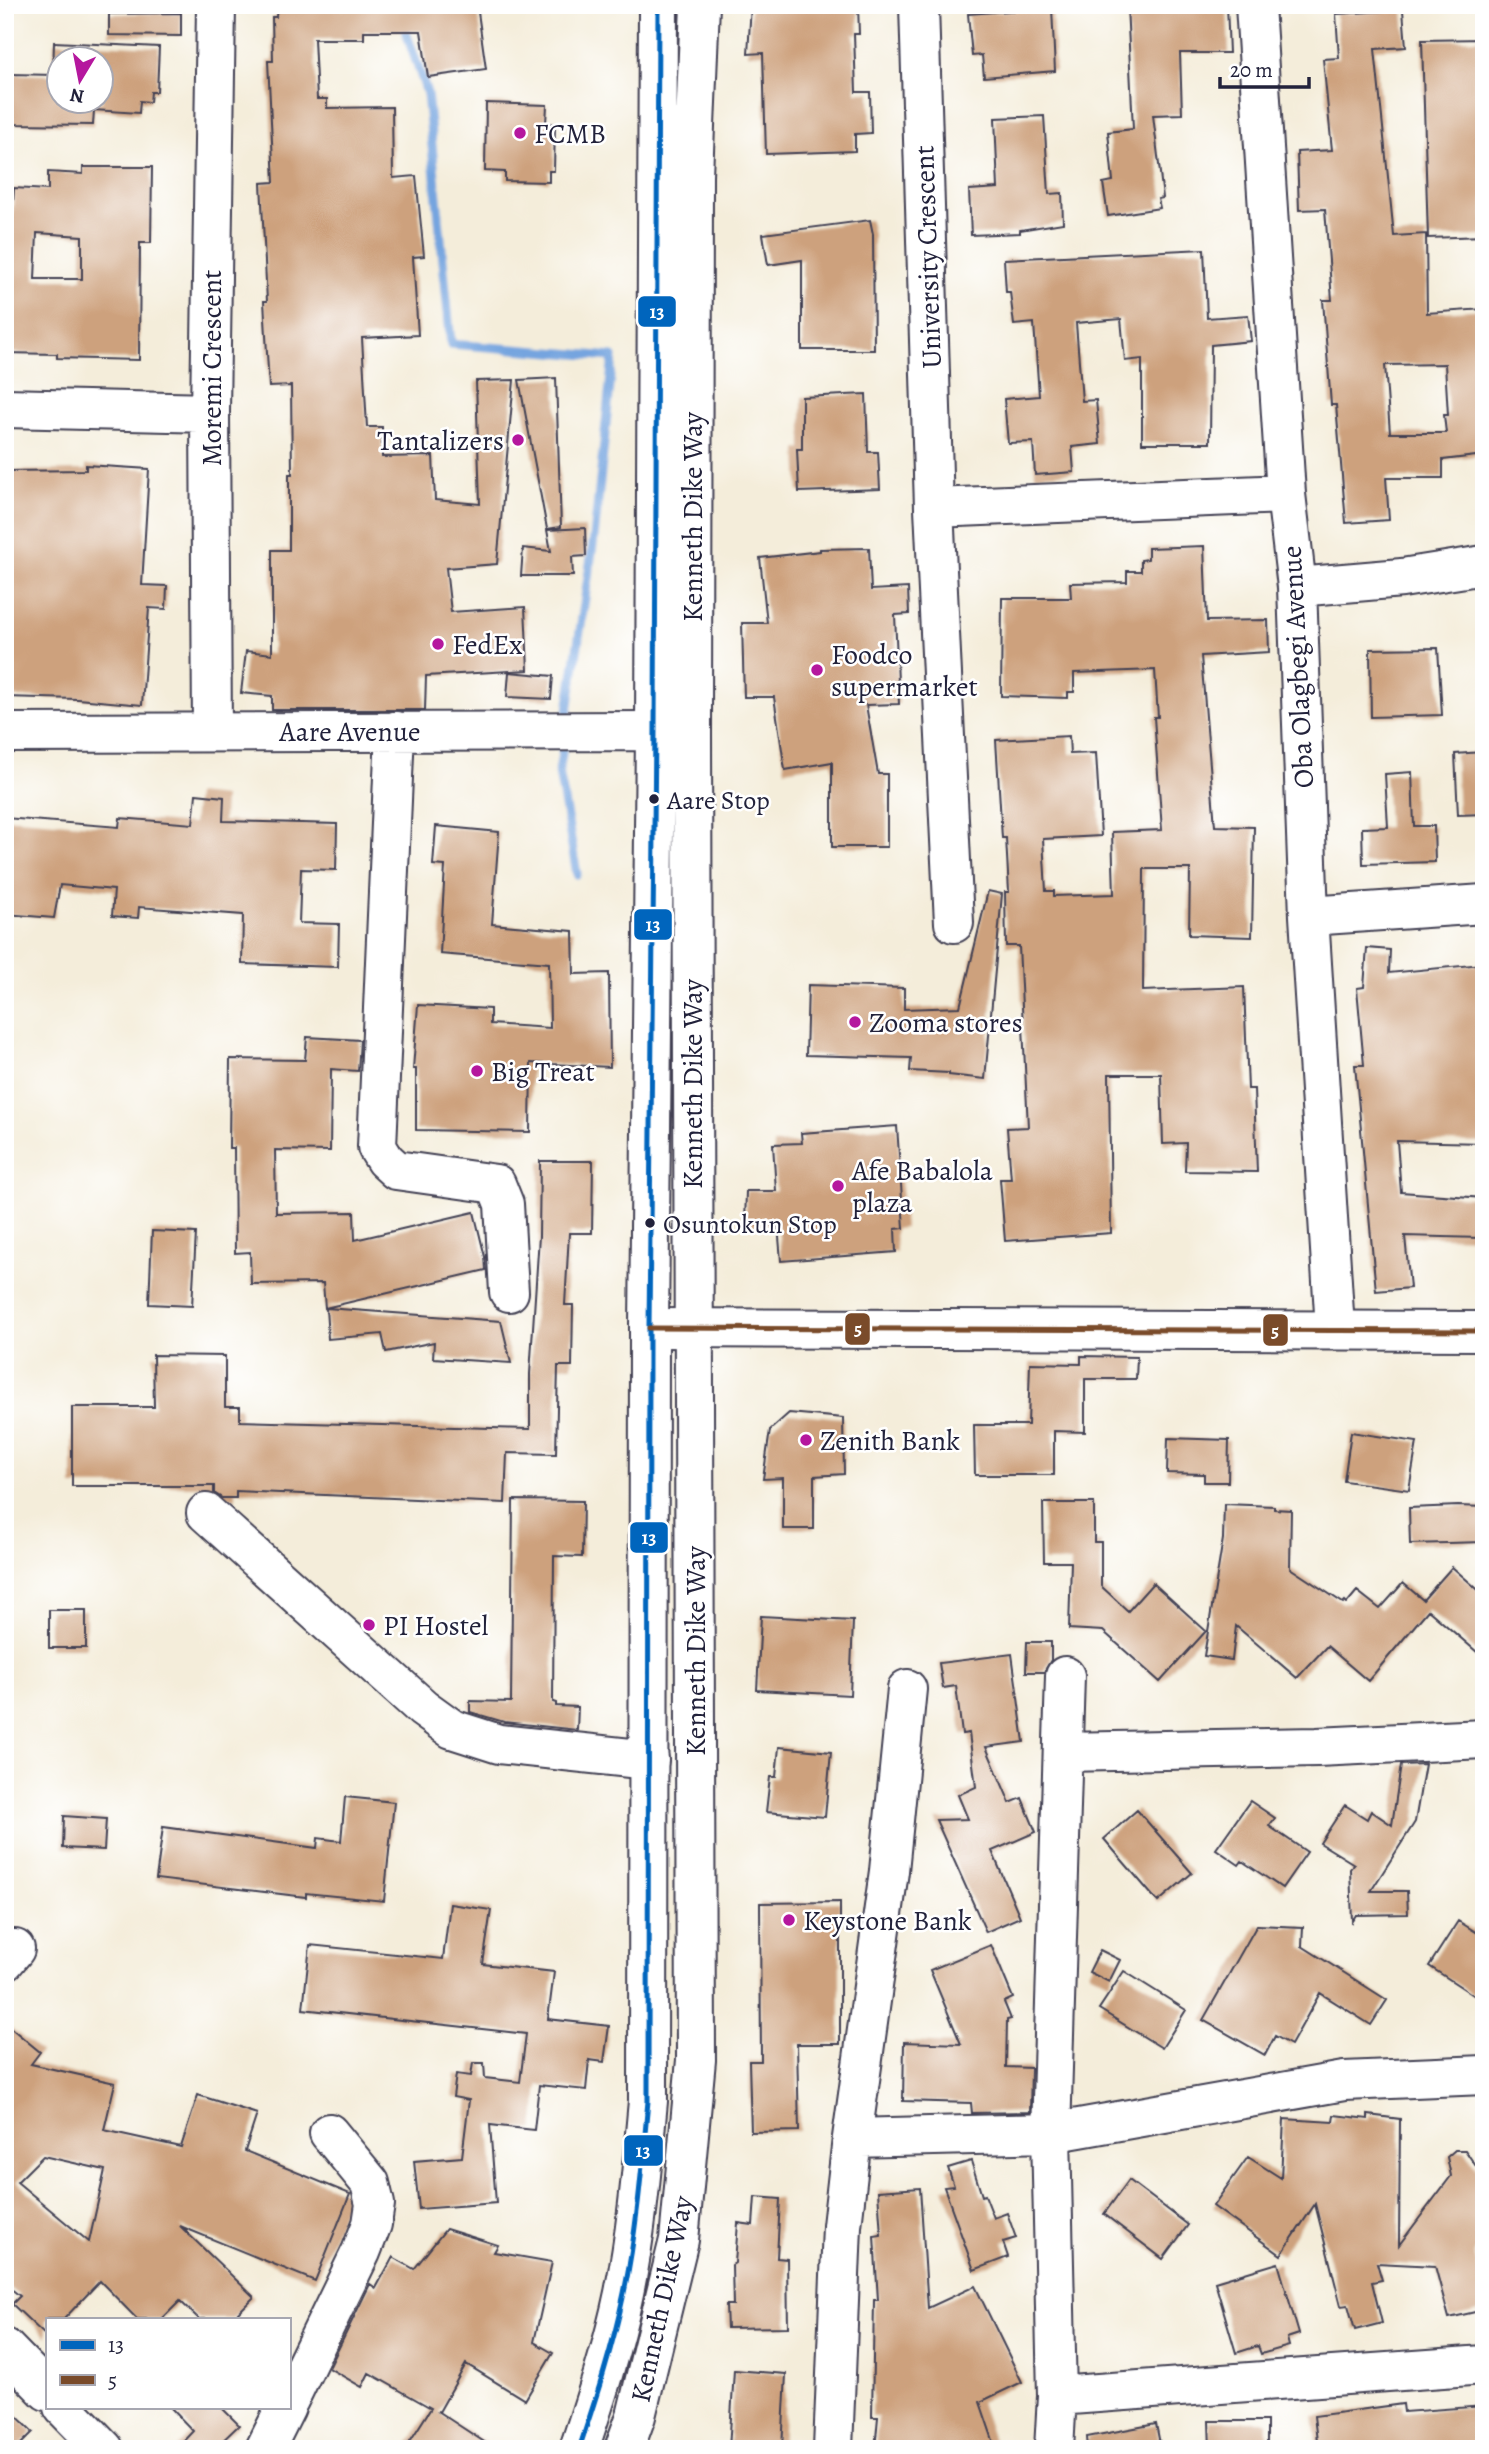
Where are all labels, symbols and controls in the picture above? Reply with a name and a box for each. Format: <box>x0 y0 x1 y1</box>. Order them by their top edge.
north arrow <box>46 46 116 116</box>
scale bar <box>1220 46 1309 90</box>
text: 20 m <box>1230 56 1273 84</box>
text: N <box>68 82 86 110</box>
place label: FCMB <box>534 115 606 153</box>
marker: FCMB <box>512 125 528 141</box>
street label: University Crescent <box>905 145 951 369</box>
street label: Moremi Crescent <box>193 270 231 466</box>
line badge: 13 <box>637 295 677 328</box>
text: 13 <box>650 299 664 325</box>
street label: Kenneth Dike Way <box>674 411 712 622</box>
place label: Tantalizers <box>377 422 504 460</box>
marker: Tantalizers <box>510 432 526 448</box>
street label: Oba Olagbegi Avenue <box>1273 545 1323 789</box>
place label: FedEx <box>452 626 523 664</box>
marker: FedEx <box>430 636 446 652</box>
place label: Foodco supermarket <box>831 636 978 706</box>
marker: Foodco supermarket <box>809 662 825 678</box>
street label: Aare Avenue <box>278 713 421 751</box>
place label: Aare Stop <box>666 783 770 818</box>
marker: Aare Stop <box>647 792 661 806</box>
line badge: 13 <box>633 908 673 941</box>
text: 13 <box>646 912 660 938</box>
street label: Kenneth Dike Way <box>674 978 712 1189</box>
place label: Zooma stores <box>869 1004 1023 1042</box>
marker: Zooma stores <box>847 1014 863 1030</box>
place label: Big Treat <box>491 1053 595 1091</box>
marker: Big Treat <box>469 1063 485 1079</box>
place label: Afe Babalola plaza <box>851 1152 993 1222</box>
marker: Afe Babalola plaza <box>830 1178 846 1194</box>
place label: Osuntokun Stop <box>663 1207 837 1242</box>
marker: Osuntokun Stop <box>643 1216 657 1230</box>
line badge: 5 <box>844 1312 871 1346</box>
line badge: 5 <box>1262 1313 1289 1347</box>
text: 5 <box>854 1316 862 1342</box>
text: 5 <box>1271 1318 1279 1344</box>
place label: Zenith Bank <box>820 1422 960 1460</box>
marker: Zenith Bank <box>798 1432 814 1448</box>
line badge: 13 <box>629 1521 669 1554</box>
text: 13 <box>642 1525 656 1551</box>
street label: Kenneth Dike Way <box>677 1545 715 1756</box>
place label: PI Hostel <box>383 1607 489 1645</box>
marker: PI Hostel <box>361 1617 377 1633</box>
place label: Keystone Bank <box>803 1902 972 1940</box>
marker: Keystone Bank <box>781 1912 797 1928</box>
line badge: 13 <box>623 2134 664 2167</box>
text: 13 <box>636 2138 650 2164</box>
street label: Kenneth Dike Way <box>622 2192 703 2406</box>
legend <box>46 2318 290 2408</box>
text: 13 <box>108 2331 124 2359</box>
text: 5 <box>108 2367 117 2395</box>

